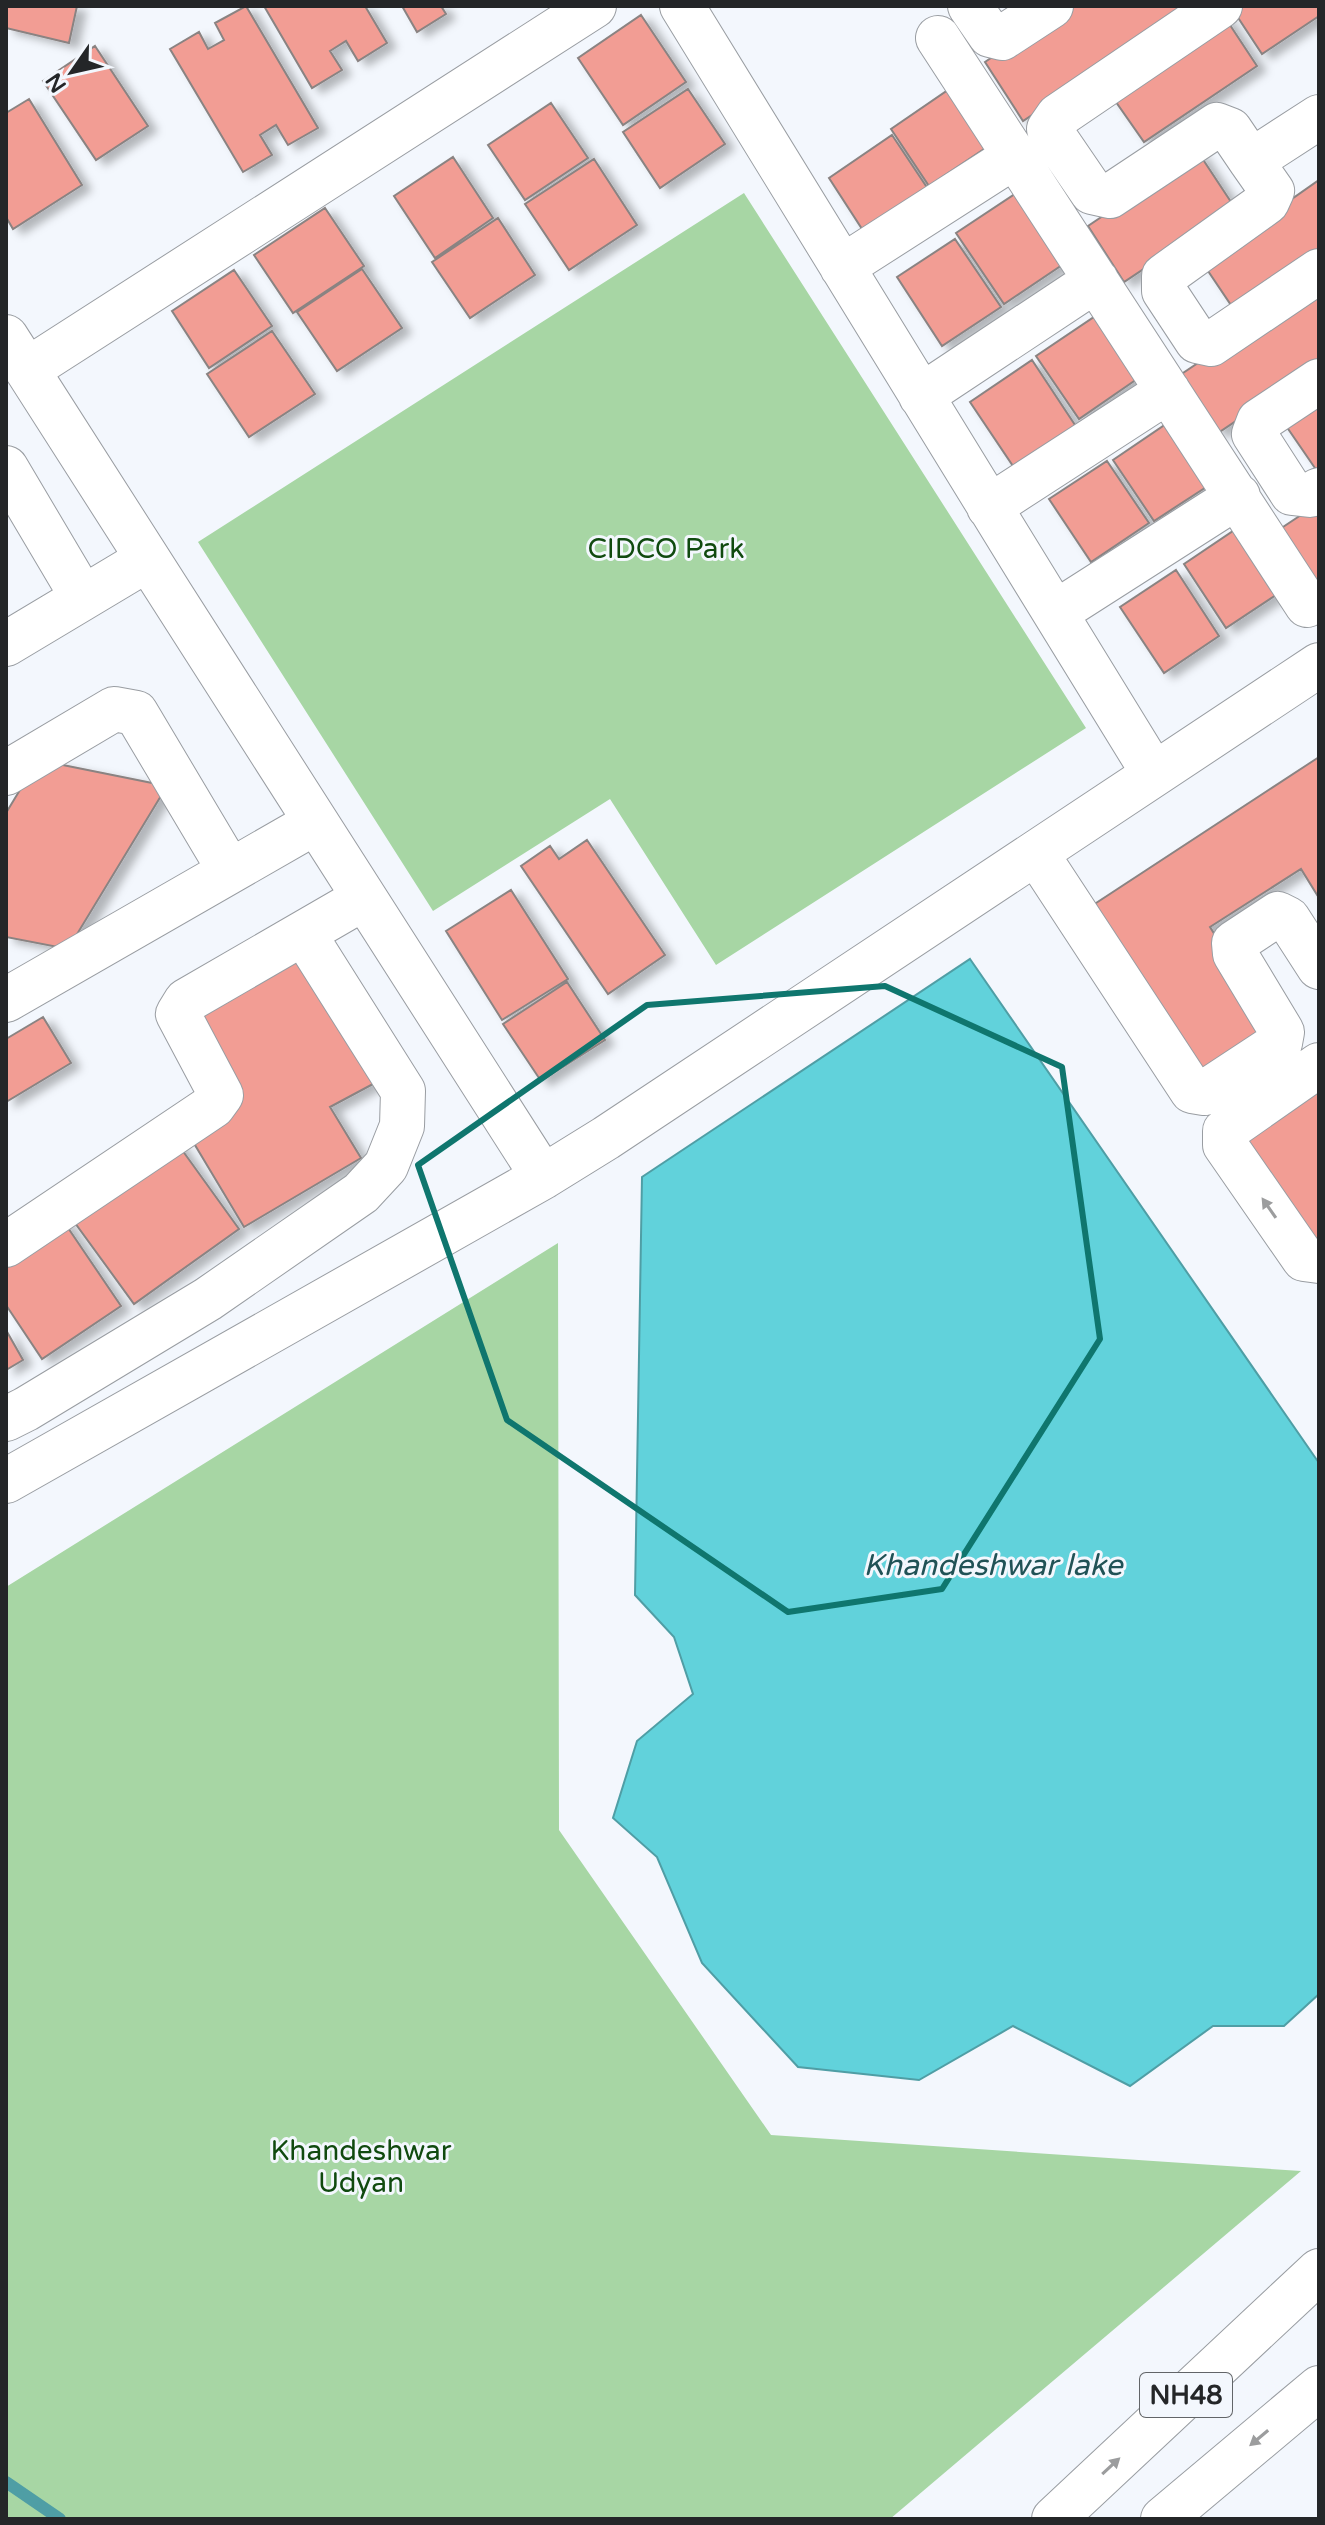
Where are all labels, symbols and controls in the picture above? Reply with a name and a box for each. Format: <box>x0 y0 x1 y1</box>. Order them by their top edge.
north arrow <box>32 32 112 112</box>
text: N <box>41 68 72 97</box>
park label: CIDCO Park <box>587 532 745 566</box>
one-way arrow <box>1261 1198 1276 1219</box>
water label: Khandeshwar lake <box>864 1547 1124 1584</box>
park label: Khandeshwar Udyan <box>271 2134 452 2200</box>
road number: NH48 <box>1140 2373 1232 2417</box>
one-way arrow <box>1250 2429 1270 2446</box>
one-way arrow <box>1101 2457 1120 2475</box>

